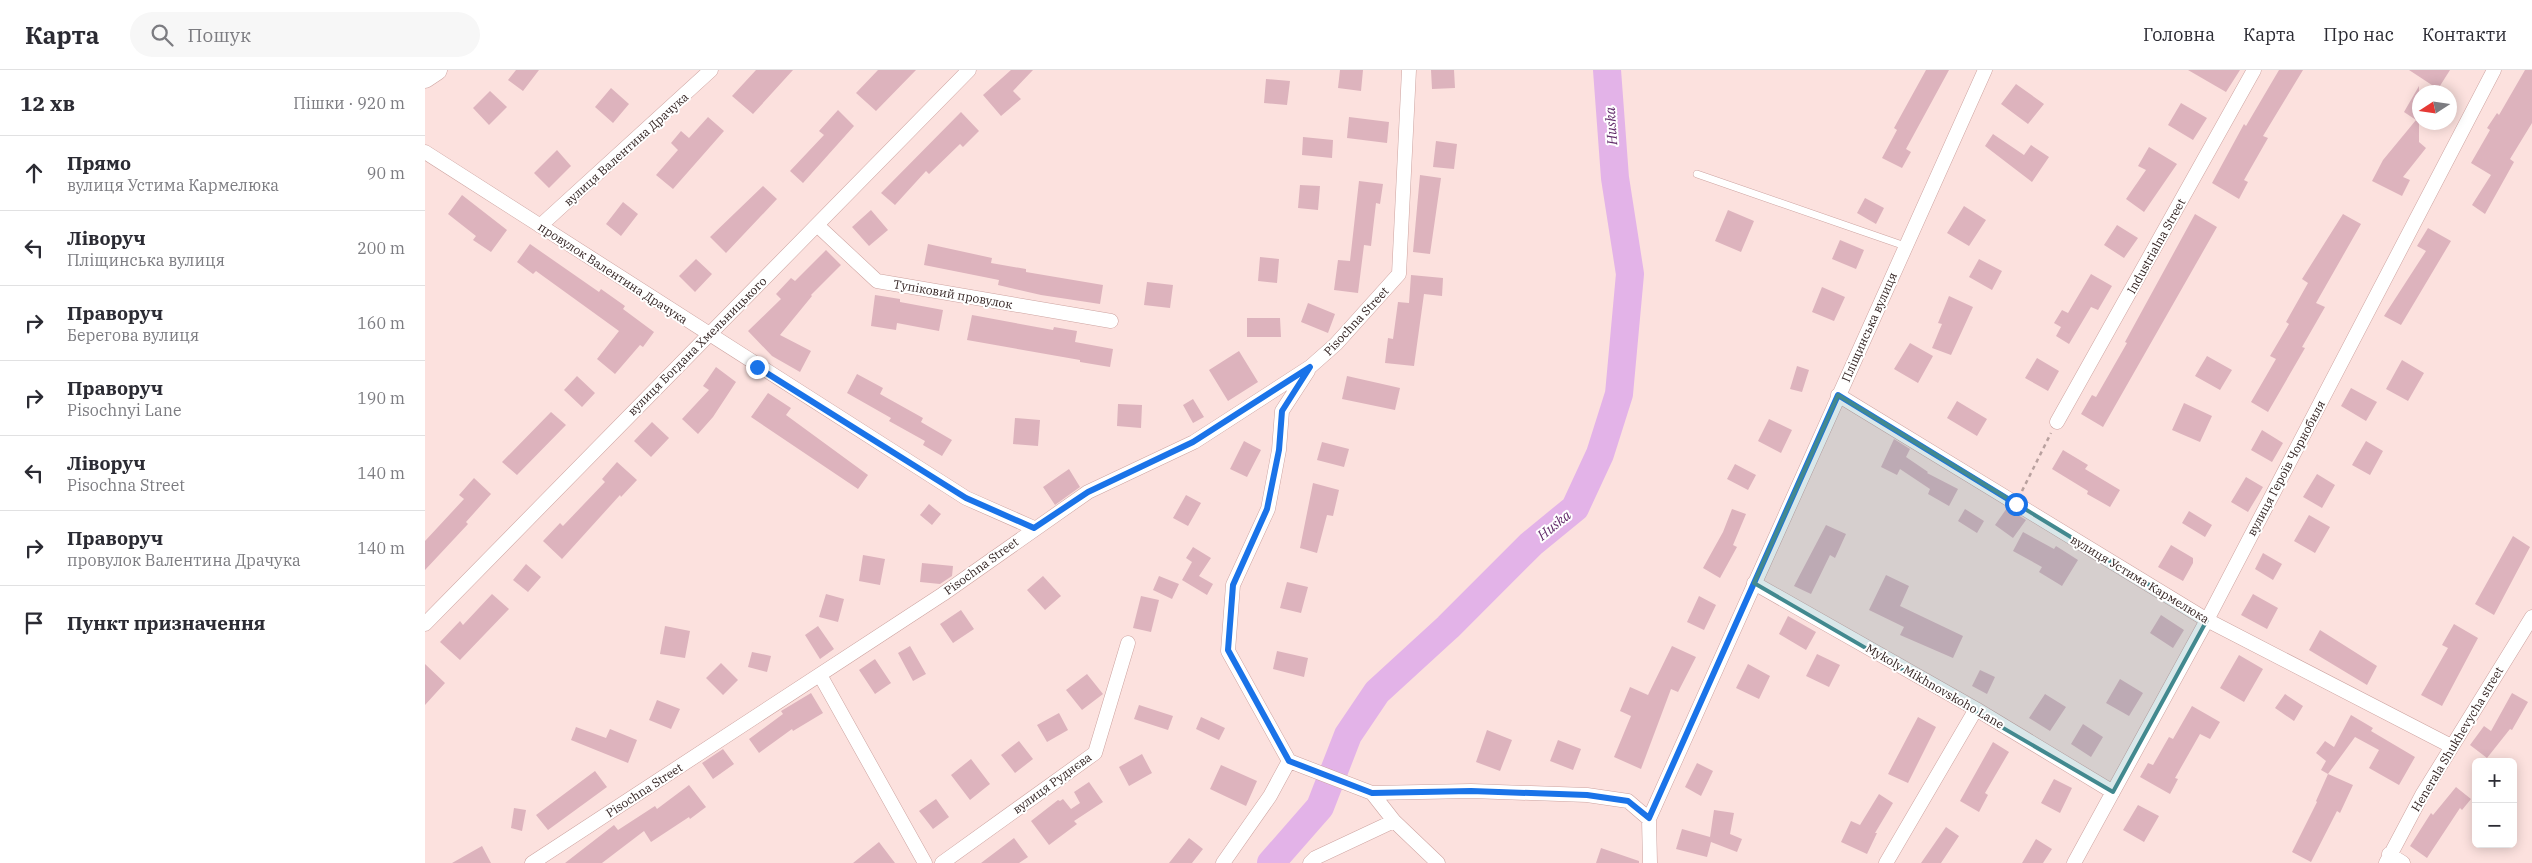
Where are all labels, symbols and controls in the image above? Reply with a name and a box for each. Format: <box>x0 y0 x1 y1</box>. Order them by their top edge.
search box <box>130 12 480 57</box>
text: Карта <box>25 19 100 51</box>
icon: search <box>148 21 176 49</box>
text: Пошук <box>188 23 251 47</box>
text: Головна <box>2143 23 2215 46</box>
text: Карта <box>2243 23 2295 46</box>
text: Про нас <box>2323 23 2394 46</box>
text: Контакти <box>2422 23 2507 46</box>
north arrow <box>2412 85 2457 130</box>
text: 12 хв <box>20 89 75 117</box>
street label: вулиця Валентина Драчука <box>561 89 692 209</box>
text: Пішки · 920 m <box>293 93 405 113</box>
water label: Huska <box>1601 106 1621 147</box>
text: Прямо <box>67 151 131 175</box>
icon: ahead <box>20 159 48 187</box>
text: 90 m <box>367 163 405 183</box>
text: вулиця Устима Кармелюка <box>67 175 279 195</box>
street label: Industrialna Street <box>2124 196 2188 296</box>
street label: провулок Валентина Драчука <box>535 219 691 327</box>
text: Ліворуч <box>67 226 146 250</box>
icon: left <box>20 234 48 262</box>
text: 200 m <box>357 238 405 258</box>
text: Пліщинська вулиця <box>67 250 225 270</box>
street label: Пліщинська вулиця <box>1838 270 1900 384</box>
street label: вулиця Богдана Хмельницького <box>624 273 770 419</box>
street label: Тупіковий провулок <box>892 276 1014 312</box>
street label: Pisochna Street <box>1320 284 1392 358</box>
text: Праворуч <box>67 301 163 325</box>
icon: right <box>20 309 48 337</box>
text: 160 m <box>357 313 405 333</box>
text: Берегова вулиця <box>67 325 199 345</box>
route end <box>746 356 769 379</box>
text: Праворуч <box>67 376 163 400</box>
icon: right <box>20 384 48 412</box>
text: 190 m <box>357 388 405 408</box>
street label: вулиця Героїв Чорнобиля <box>2244 397 2328 538</box>
text: Pisochnyi Lane <box>67 400 182 420</box>
text: Ліворуч <box>67 451 146 475</box>
icon: left <box>20 459 48 487</box>
text: 140 m <box>357 463 405 483</box>
text: Pisochna Street <box>67 475 185 495</box>
route start <box>2005 493 2028 516</box>
water label: Huska <box>1533 506 1575 545</box>
text: Праворуч <box>67 526 163 550</box>
street label: вулиця Устима Кармелюка <box>2068 532 2212 627</box>
icon: right <box>20 534 48 562</box>
street label: Pisochna Street <box>941 534 1021 598</box>
text: 140 m <box>357 538 405 558</box>
text: провулок Валентина Драчука <box>67 550 301 570</box>
icon: arrive <box>20 609 48 637</box>
text: Пункт призначення <box>67 611 265 635</box>
street label: Mykoly Mikhnovskoho Lane <box>1863 640 2007 732</box>
street label: Henerala Shukhevycha street <box>2408 664 2506 814</box>
street label: вулиця Руднєва <box>1010 749 1095 817</box>
map controls <box>2472 758 2517 848</box>
button: + <box>2472 758 2517 803</box>
street label: Pisochna Street <box>603 760 685 820</box>
button: − <box>2472 803 2517 848</box>

